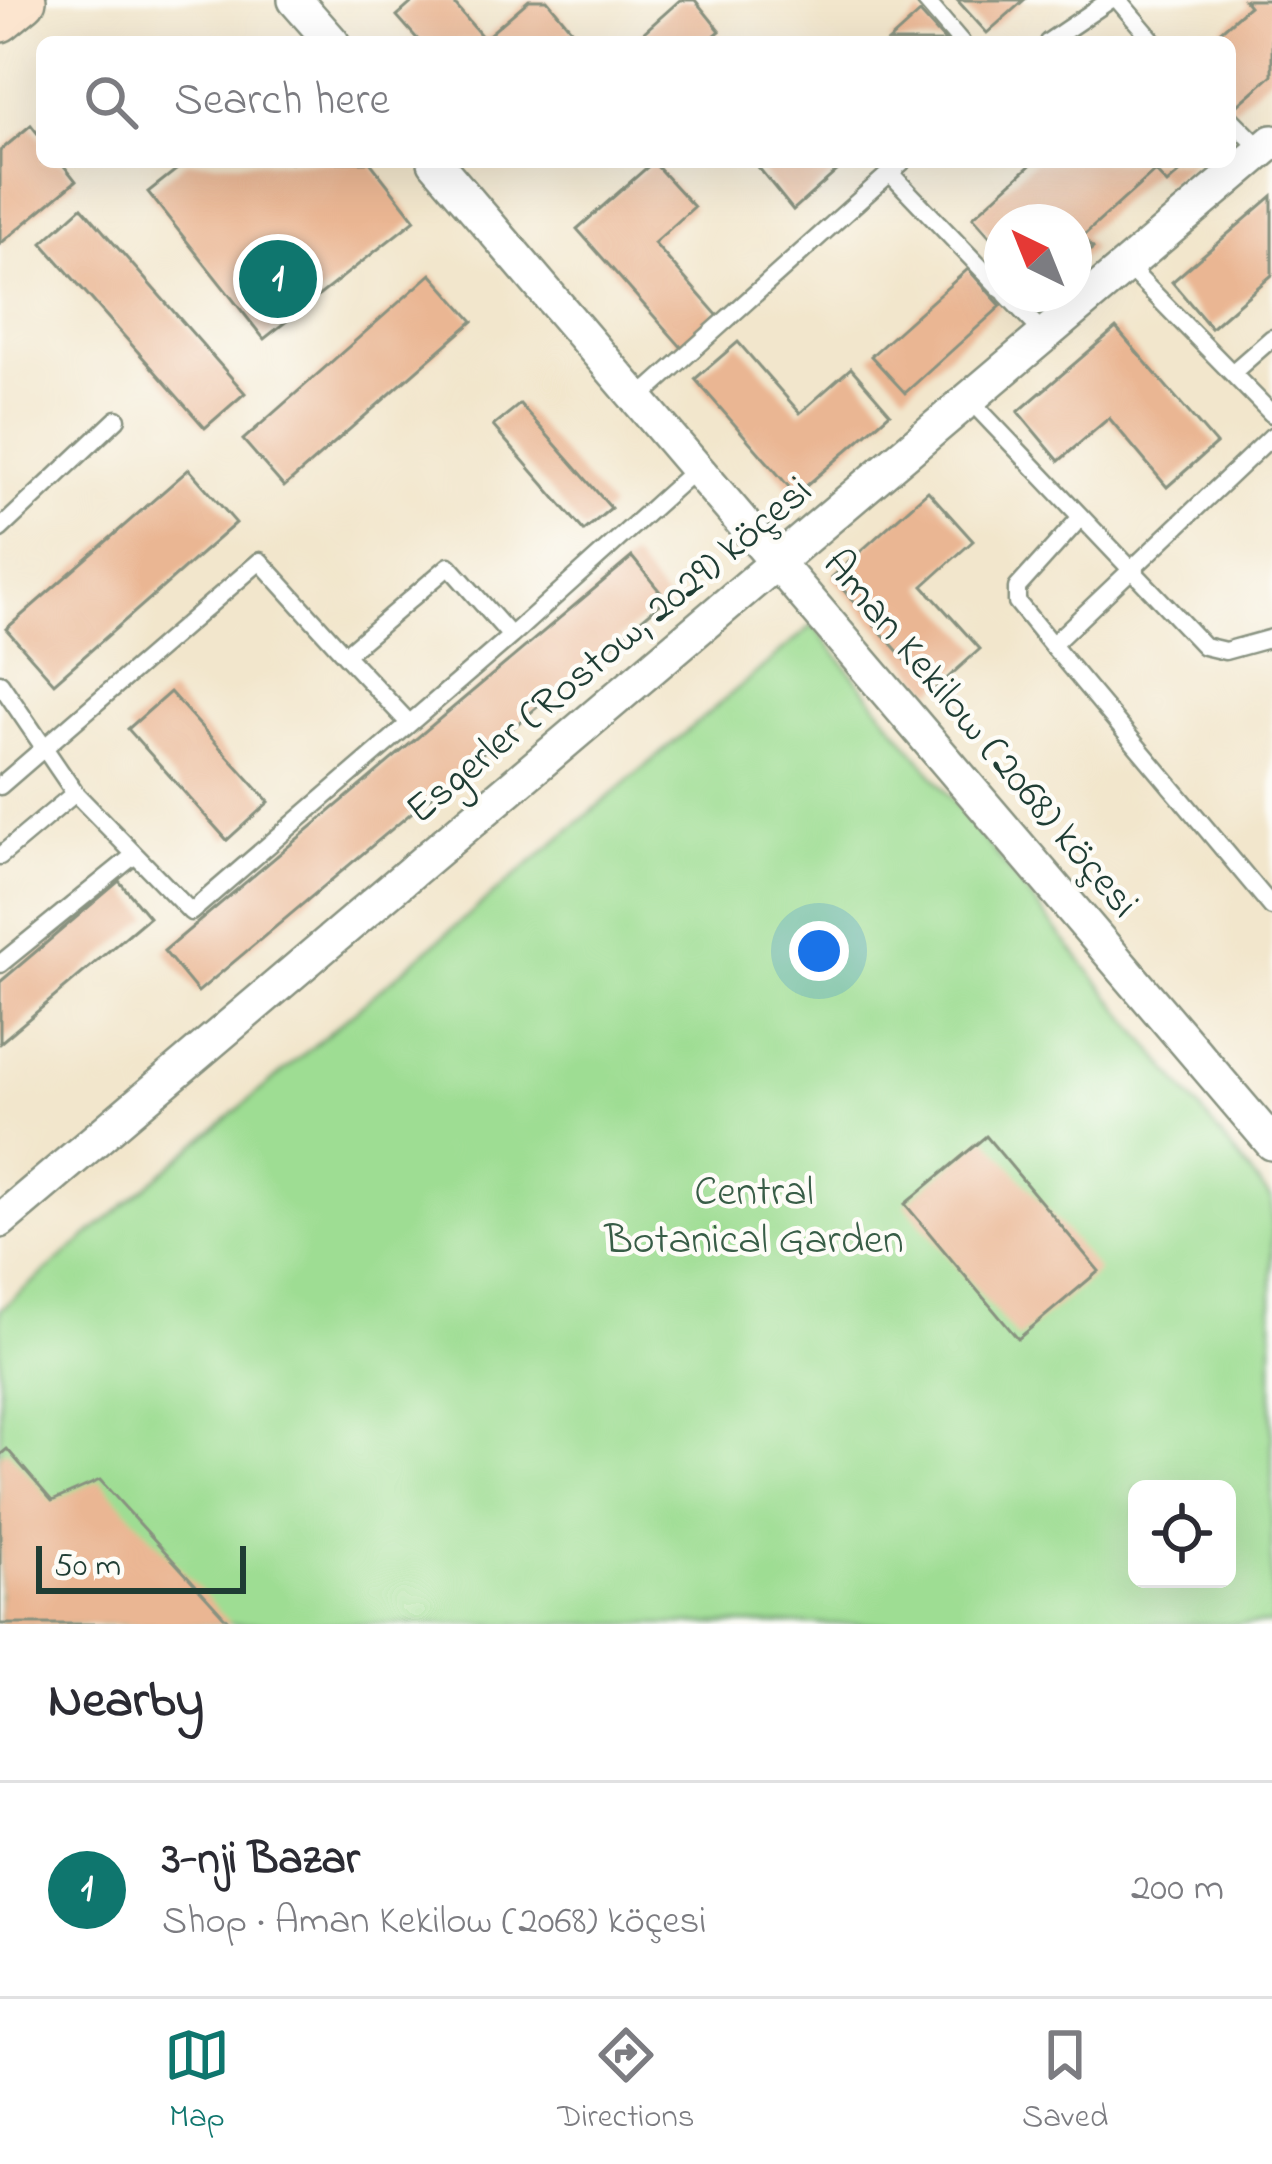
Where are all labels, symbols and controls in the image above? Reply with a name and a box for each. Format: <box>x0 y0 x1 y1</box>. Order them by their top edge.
search box <box>36 36 1236 168</box>
icon: search <box>78 69 144 135</box>
text: Search here <box>174 69 390 135</box>
north arrow <box>984 204 1092 312</box>
pin: 1 <box>239 234 317 324</box>
street label: Esgerler (Rostow, 2029) köçesi <box>393 463 826 840</box>
street label: Aman Kekilow (2068) köçesi <box>807 537 1152 933</box>
your location <box>789 921 849 981</box>
park label: Central Botanical Garden <box>603 1163 904 1272</box>
map controls <box>1128 1480 1236 1588</box>
button: locate <box>1128 1480 1236 1588</box>
scale bar <box>36 1540 246 1593</box>
text: 50 m <box>54 1543 121 1591</box>
text: Nearby <box>48 1665 204 1740</box>
text: 3-nji Bazar <box>162 1828 360 1894</box>
text: 1 <box>81 1861 93 1918</box>
text: 200 m <box>1131 1861 1224 1918</box>
text: Shop · Aman Kekilow (2068) köçesi <box>162 1894 706 1951</box>
tab: Map <box>164 2022 230 2142</box>
tab: Directions <box>557 2022 695 2142</box>
tab: Saved <box>1022 2022 1108 2142</box>

